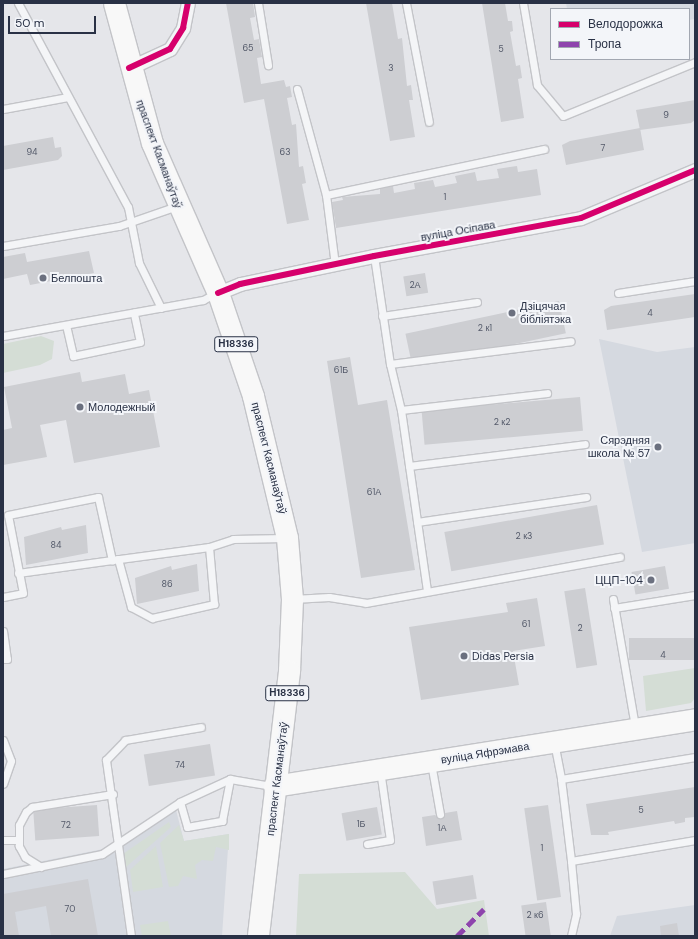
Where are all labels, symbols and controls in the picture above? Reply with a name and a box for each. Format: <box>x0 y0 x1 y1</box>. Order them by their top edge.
scale bar <box>10 8 98 34</box>
legend <box>550 8 690 60</box>
text: 50 m <box>15 15 44 31</box>
text: Велодорожка <box>588 16 663 32</box>
text: Тропа <box>588 36 621 52</box>
house number: 65 <box>243 43 253 53</box>
house number: 5 <box>498 44 504 54</box>
house number: 3 <box>388 63 394 73</box>
street label: праспект Касманаўтаў <box>133 98 185 210</box>
house number: 9 <box>663 110 669 120</box>
house number: 7 <box>601 143 605 153</box>
house number: 94 <box>26 147 38 157</box>
house number: 63 <box>280 147 290 157</box>
house number: 1 <box>444 192 446 202</box>
street label: вуліца Осіпава <box>420 218 496 244</box>
place label: Белпошта <box>51 271 102 285</box>
marker: Белпошта <box>38 273 48 283</box>
house number: 2А <box>409 280 421 290</box>
place label: Дзіцячая бібліятэка <box>520 300 571 326</box>
marker: Дзіцячая бібліятэка <box>507 308 517 318</box>
house number: 4 <box>647 308 653 318</box>
house number: 2 к1 <box>478 323 492 333</box>
road number: Н18336 <box>214 336 258 352</box>
house number: 61Б <box>334 365 348 375</box>
place label: Молодежный <box>88 400 155 414</box>
street label: праспект Касманаўтаў <box>249 401 289 515</box>
marker: Молодежный <box>75 402 85 412</box>
house number: 2 к2 <box>494 417 510 427</box>
place label: Сярэдняя школа № 57 <box>588 434 650 460</box>
marker: Сярэдняя школа № 57 <box>653 442 663 452</box>
house number: 61А <box>367 487 381 497</box>
house number: 2 к3 <box>516 531 532 541</box>
house number: 84 <box>51 540 61 550</box>
place label: ЦЦП-104 <box>595 573 643 587</box>
marker: ЦЦП-104 <box>646 575 656 585</box>
house number: 86 <box>161 579 173 589</box>
house number: 61 <box>522 619 530 629</box>
house number: 2 <box>577 623 583 633</box>
place label: Didas Persia <box>472 649 534 663</box>
house number: 4 <box>660 650 666 660</box>
marker: Didas Persia <box>459 651 469 661</box>
road number: Н18336 <box>265 685 309 701</box>
street label: праспект Касманаўтаў <box>263 721 291 837</box>
street label: вуліца Яфрэмава <box>440 739 530 767</box>
house number: 74 <box>175 760 185 770</box>
house number: 5 <box>638 805 644 815</box>
house number: 1Б <box>357 819 365 829</box>
house number: 72 <box>61 820 71 830</box>
house number: 1А <box>438 823 446 833</box>
house number: 1 <box>541 843 543 853</box>
house number: 70 <box>65 904 75 914</box>
house number: 2 к6 <box>526 910 544 920</box>

